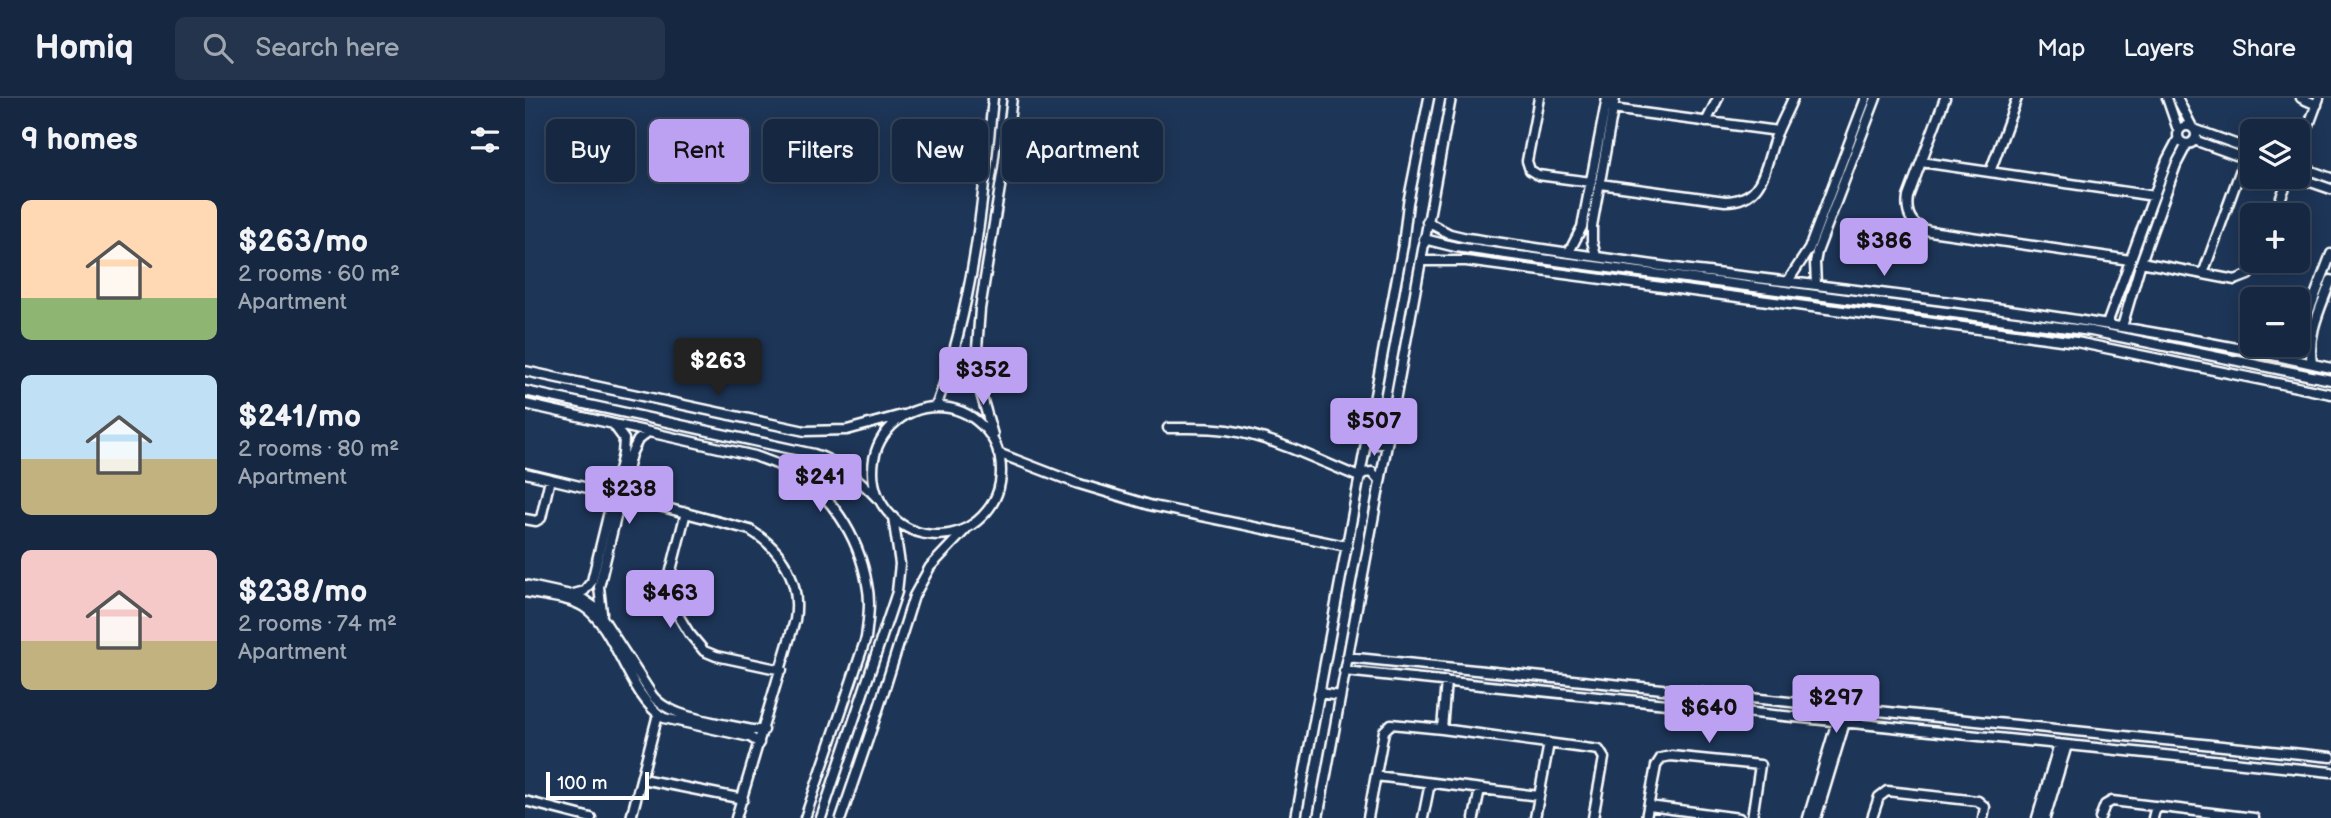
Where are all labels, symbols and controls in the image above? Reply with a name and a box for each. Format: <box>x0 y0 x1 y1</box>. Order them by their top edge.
search box <box>175 17 665 80</box>
text: Homiq <box>35 28 133 68</box>
icon: search <box>199 29 237 67</box>
text: Search here <box>255 33 400 64</box>
text: Map <box>2037 34 2085 63</box>
text: Layers <box>2123 34 2194 63</box>
text: Share <box>2232 34 2296 63</box>
chip: Buy <box>546 119 635 182</box>
chip: Rent <box>649 119 749 182</box>
chip: Filters <box>763 119 878 182</box>
chip: New <box>892 119 988 182</box>
chip: Apartment <box>1002 119 1163 182</box>
map controls <box>2240 119 2310 357</box>
button: layers <box>2240 119 2310 189</box>
icon: filters <box>466 121 504 159</box>
text: 9 homes <box>21 122 138 158</box>
button: + <box>2240 203 2310 273</box>
pin: $386 <box>1843 218 1925 278</box>
text: $263/mo <box>238 224 368 260</box>
text: $386 <box>1856 227 1912 255</box>
icon: home <box>77 228 161 312</box>
text: 2 rooms · 60 m² <box>238 260 400 288</box>
button: − <box>2240 287 2310 357</box>
text: Apartment <box>238 288 347 316</box>
pin: $263 <box>677 338 759 398</box>
text: $263 <box>690 347 746 375</box>
pin: $352 <box>942 348 1024 407</box>
text: $352 <box>955 356 1011 384</box>
pin: $507 <box>1333 398 1415 458</box>
text: $241/mo <box>238 399 361 435</box>
icon: home <box>77 403 161 487</box>
text: $507 <box>1346 407 1402 435</box>
text: 2 rooms · 80 m² <box>238 435 399 463</box>
pin: $241 <box>779 454 861 514</box>
text: Apartment <box>238 463 347 491</box>
text: $241 <box>795 463 845 491</box>
pin: $238 <box>588 466 670 526</box>
text: $238 <box>601 475 657 503</box>
pin: $463 <box>629 570 711 630</box>
text: $238/mo <box>238 574 367 610</box>
icon: home <box>77 578 161 662</box>
text: $463 <box>642 579 698 607</box>
text: 2 rooms · 74 m² <box>238 610 397 638</box>
text: Apartment <box>238 638 347 666</box>
pin: $297 <box>1795 676 1877 735</box>
text: $297 <box>1808 684 1864 712</box>
pin: $640 <box>1668 686 1750 745</box>
text: $640 <box>1681 694 1737 722</box>
scale bar <box>546 769 649 801</box>
text: 100 m <box>557 772 608 795</box>

